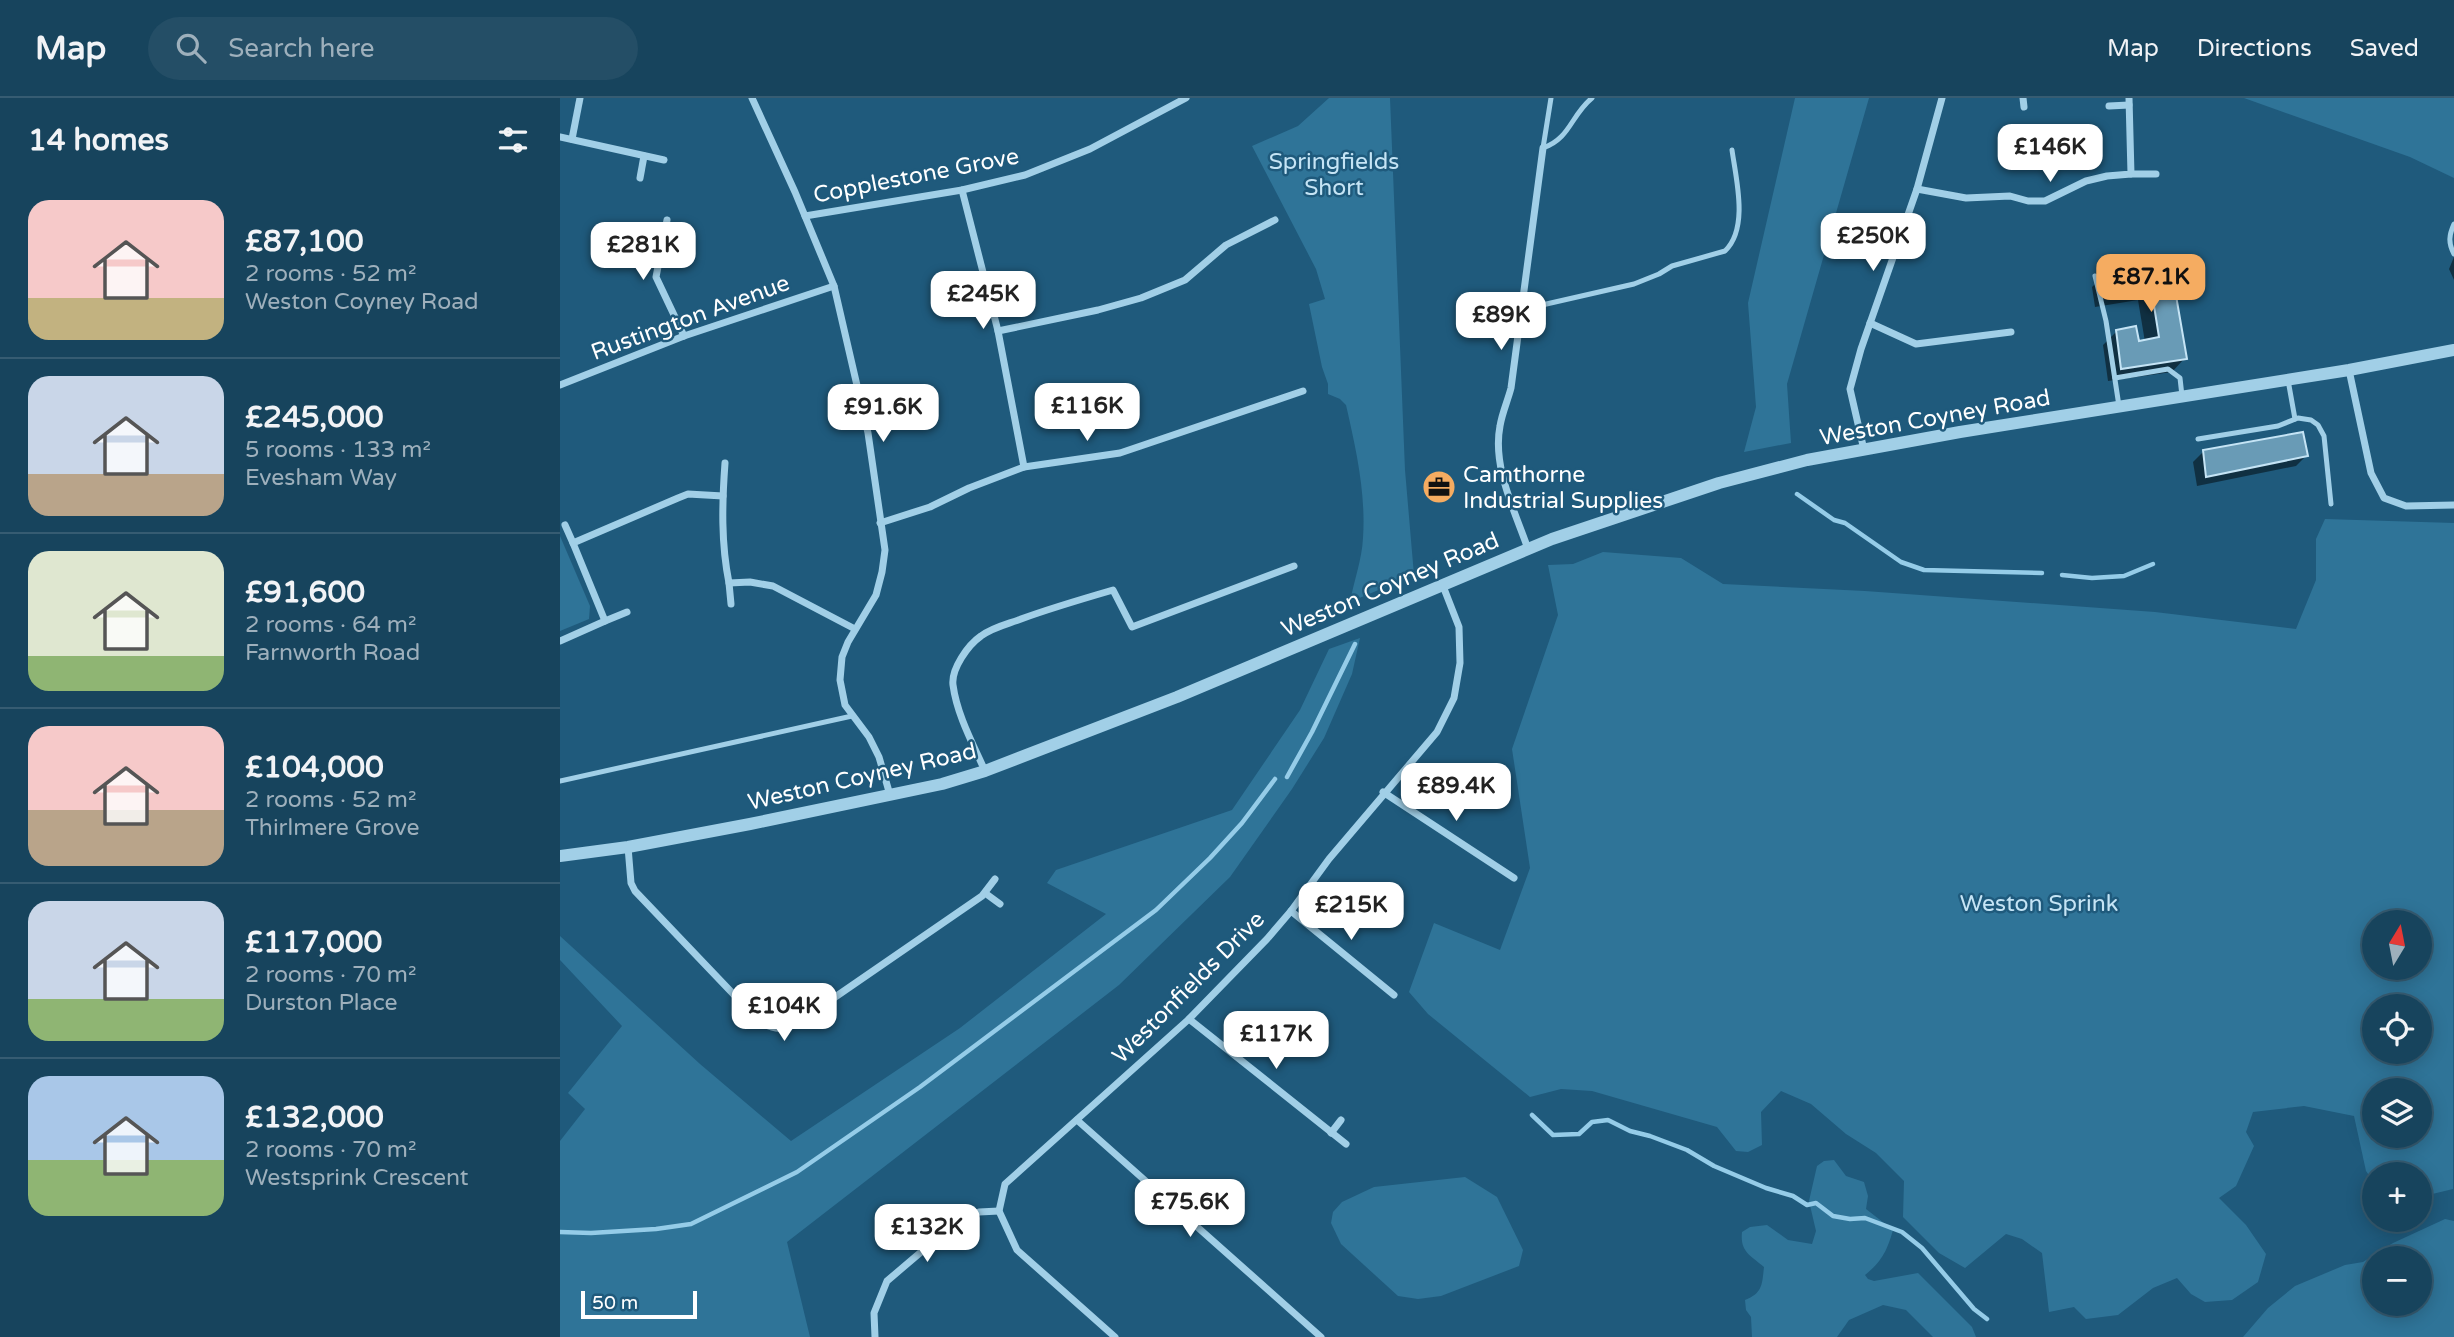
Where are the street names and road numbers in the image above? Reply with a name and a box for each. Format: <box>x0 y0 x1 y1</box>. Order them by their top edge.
street label: Copplestone Grove <box>811 142 1021 210</box>
street label: Rustington Avenue <box>587 269 793 367</box>
street label: Weston Coyney Road <box>1818 384 2053 452</box>
street label: Weston Coyney Road <box>1277 526 1503 643</box>
street label: Weston Coyney Road <box>745 737 979 817</box>
street label: Westonfields Drive <box>1107 906 1271 1070</box>

